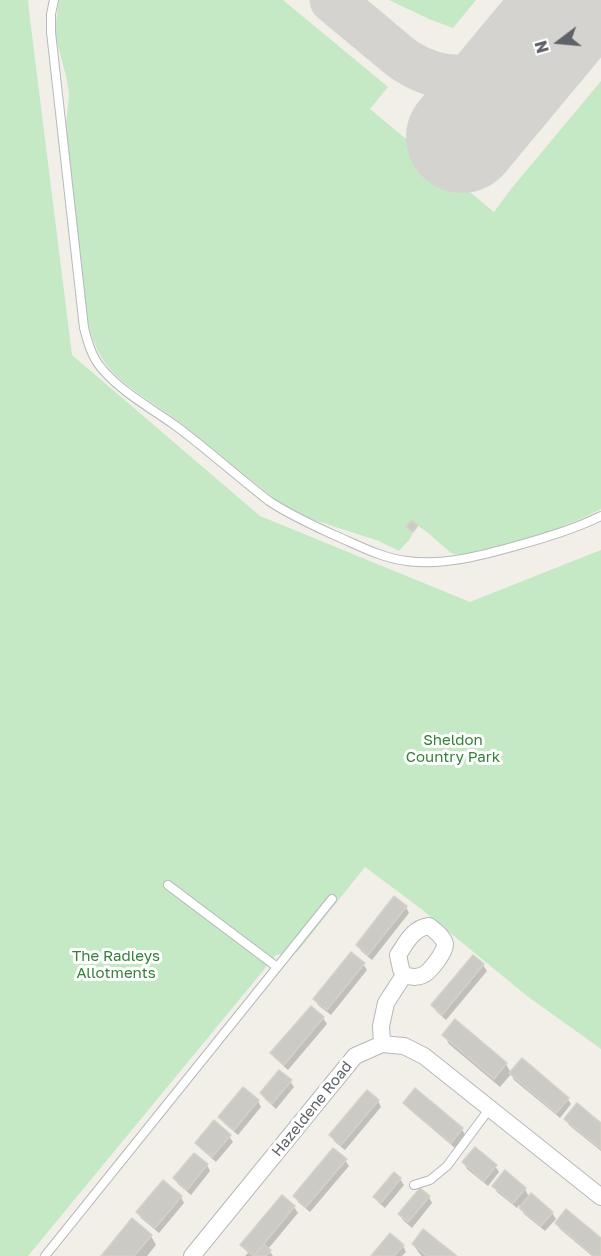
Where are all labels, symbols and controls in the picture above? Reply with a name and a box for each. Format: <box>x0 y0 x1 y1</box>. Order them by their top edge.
north arrow <box>529 12 589 72</box>
text: N <box>530 38 553 56</box>
park label: Sheldon Country Park <box>406 731 500 766</box>
park label: The Radleys Allotments <box>72 947 160 982</box>
street label: Hazeldene Road <box>268 1058 356 1160</box>

